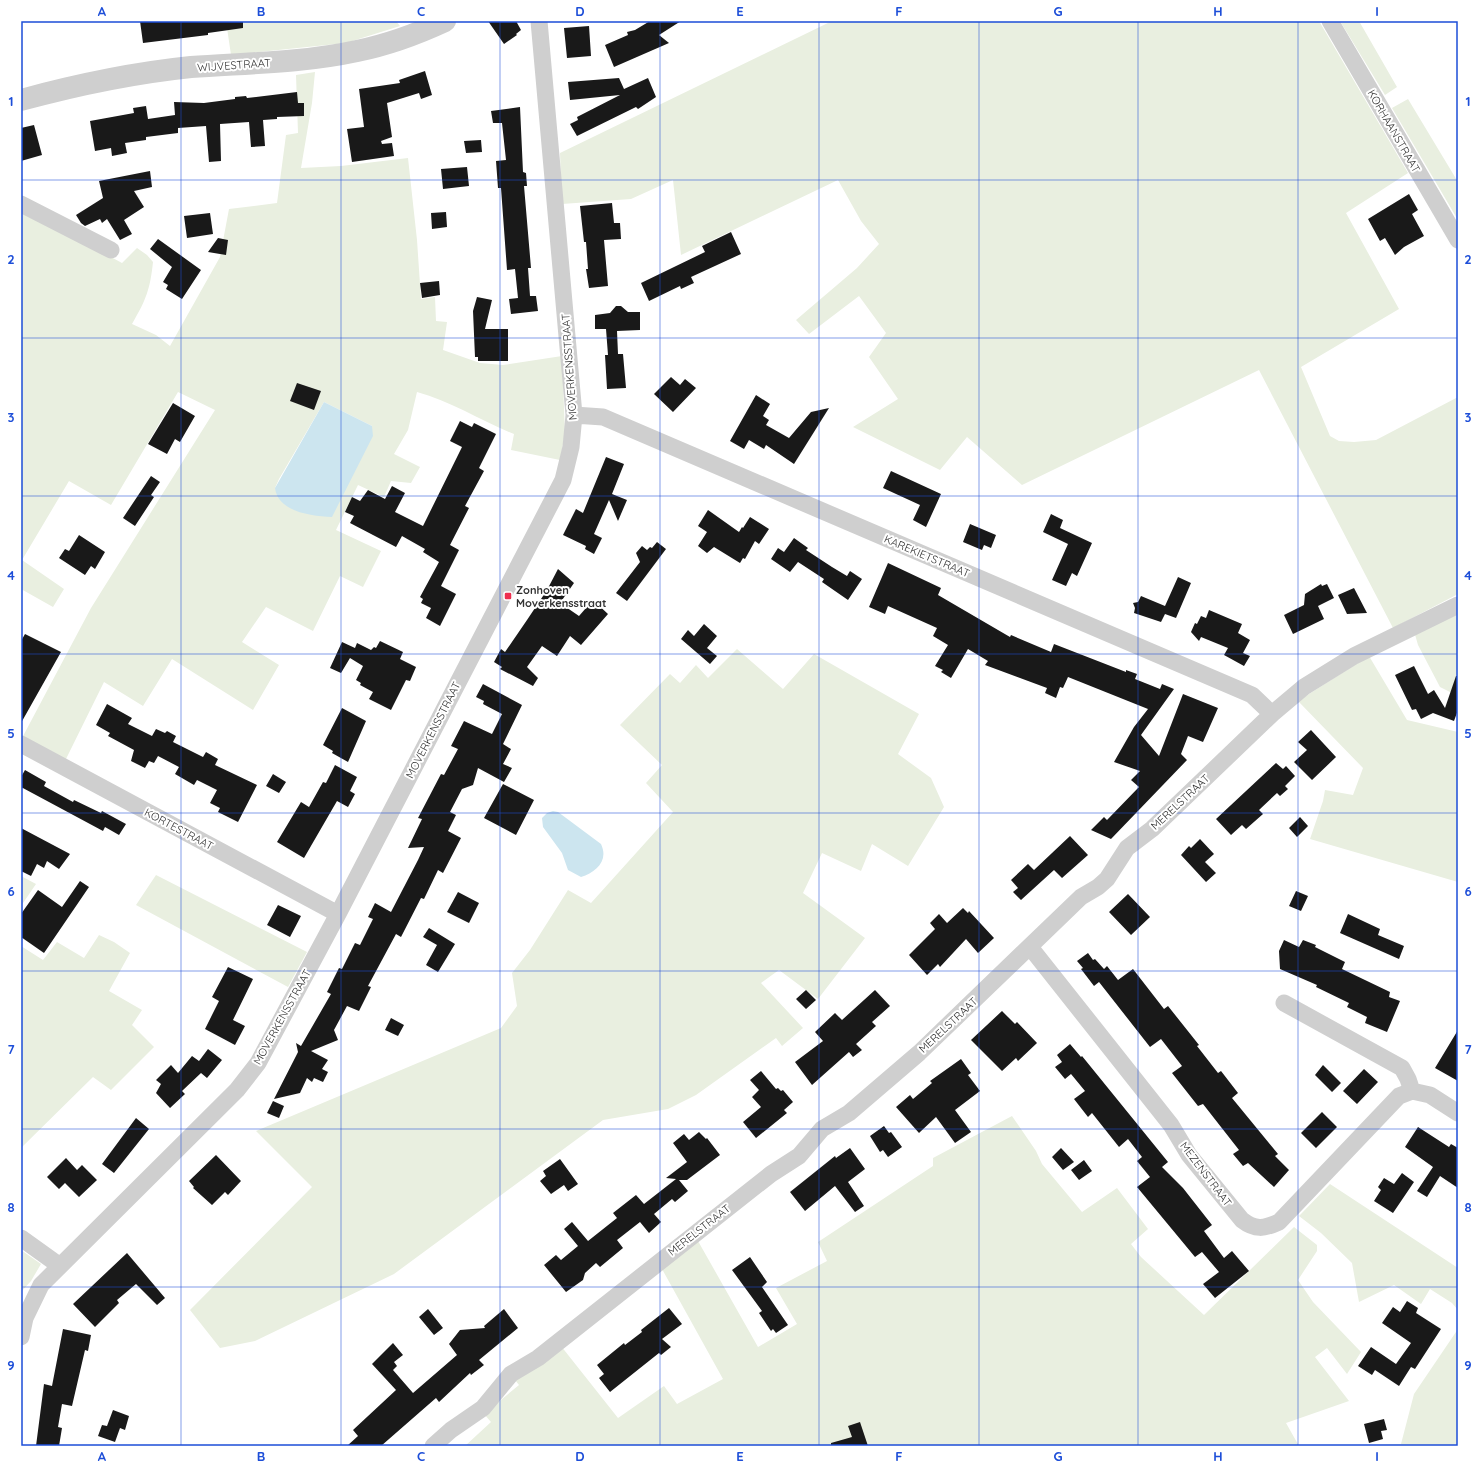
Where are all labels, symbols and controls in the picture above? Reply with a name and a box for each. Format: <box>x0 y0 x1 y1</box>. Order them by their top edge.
text: A <box>98 3 107 19</box>
text: B <box>257 3 265 19</box>
text: C <box>417 3 425 19</box>
text: D <box>575 3 585 19</box>
text: E <box>736 3 744 19</box>
text: F <box>895 3 903 19</box>
text: G <box>1053 3 1063 19</box>
text: H <box>1213 3 1223 19</box>
text: I <box>1375 3 1379 19</box>
street label: WIJVESTRAAT <box>197 55 272 75</box>
street label: KORHAANSTRAAT <box>1365 87 1424 175</box>
text: 1 <box>8 93 14 109</box>
text: 1 <box>1465 93 1471 109</box>
text: 2 <box>7 251 15 267</box>
text: 2 <box>1464 251 1472 267</box>
street label: MOVERKENSSTRAAT <box>558 313 580 421</box>
text: 3 <box>8 409 15 425</box>
text: 3 <box>1465 409 1472 425</box>
street label: KAREKIETSTRAAT <box>882 532 972 581</box>
text: 4 <box>7 567 15 583</box>
text: 4 <box>1464 567 1472 583</box>
place label: Zonhoven Moverkensstraat <box>516 583 606 610</box>
marker: Zonhoven Moverkensstraat <box>503 591 513 601</box>
street label: MOVERKENSSTRAAT <box>403 679 464 781</box>
text: 5 <box>7 725 15 741</box>
text: 5 <box>1464 725 1472 741</box>
street label: MERELSTRAAT <box>1148 771 1213 833</box>
street label: KORTESTRAAT <box>142 805 216 853</box>
text: 6 <box>7 883 15 899</box>
text: 6 <box>1464 883 1472 899</box>
street label: MOVERKENSSTRAAT <box>250 967 314 1067</box>
street label: MERELSTRAAT <box>916 994 981 1056</box>
text: 7 <box>7 1041 15 1057</box>
text: 7 <box>1464 1041 1472 1057</box>
street label: MEZENSTRAAT <box>1177 1139 1235 1209</box>
text: 8 <box>7 1199 15 1215</box>
text: 8 <box>1464 1199 1472 1215</box>
street label: MERELSTRAAT <box>665 1201 733 1259</box>
text: 9 <box>7 1357 15 1373</box>
text: 9 <box>1464 1357 1472 1373</box>
text: A <box>98 1448 107 1464</box>
text: B <box>257 1448 265 1464</box>
text: C <box>417 1448 425 1464</box>
text: D <box>575 1448 585 1464</box>
text: E <box>736 1448 744 1464</box>
text: F <box>895 1448 903 1464</box>
text: G <box>1053 1448 1063 1464</box>
text: H <box>1213 1448 1223 1464</box>
text: I <box>1375 1448 1379 1464</box>

